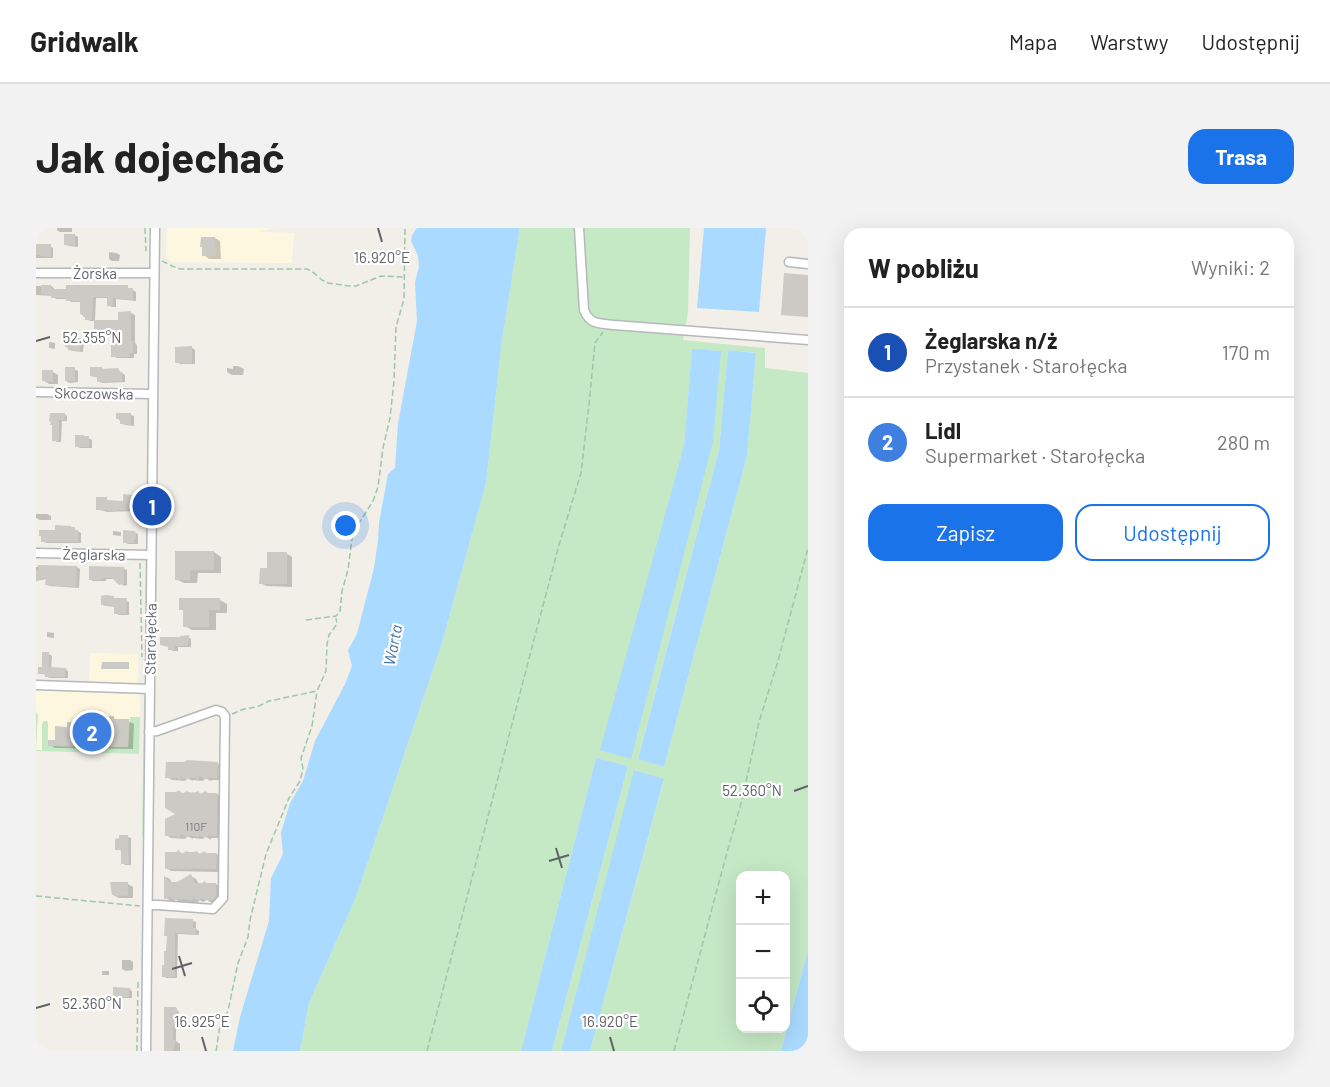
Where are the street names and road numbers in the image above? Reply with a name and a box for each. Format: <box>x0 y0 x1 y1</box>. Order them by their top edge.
street label: Żorska <box>73 264 117 282</box>
street label: Skoczowska <box>54 383 134 403</box>
street label: Żeglarska <box>62 544 126 564</box>
street label: Starołęcka <box>140 603 160 675</box>

